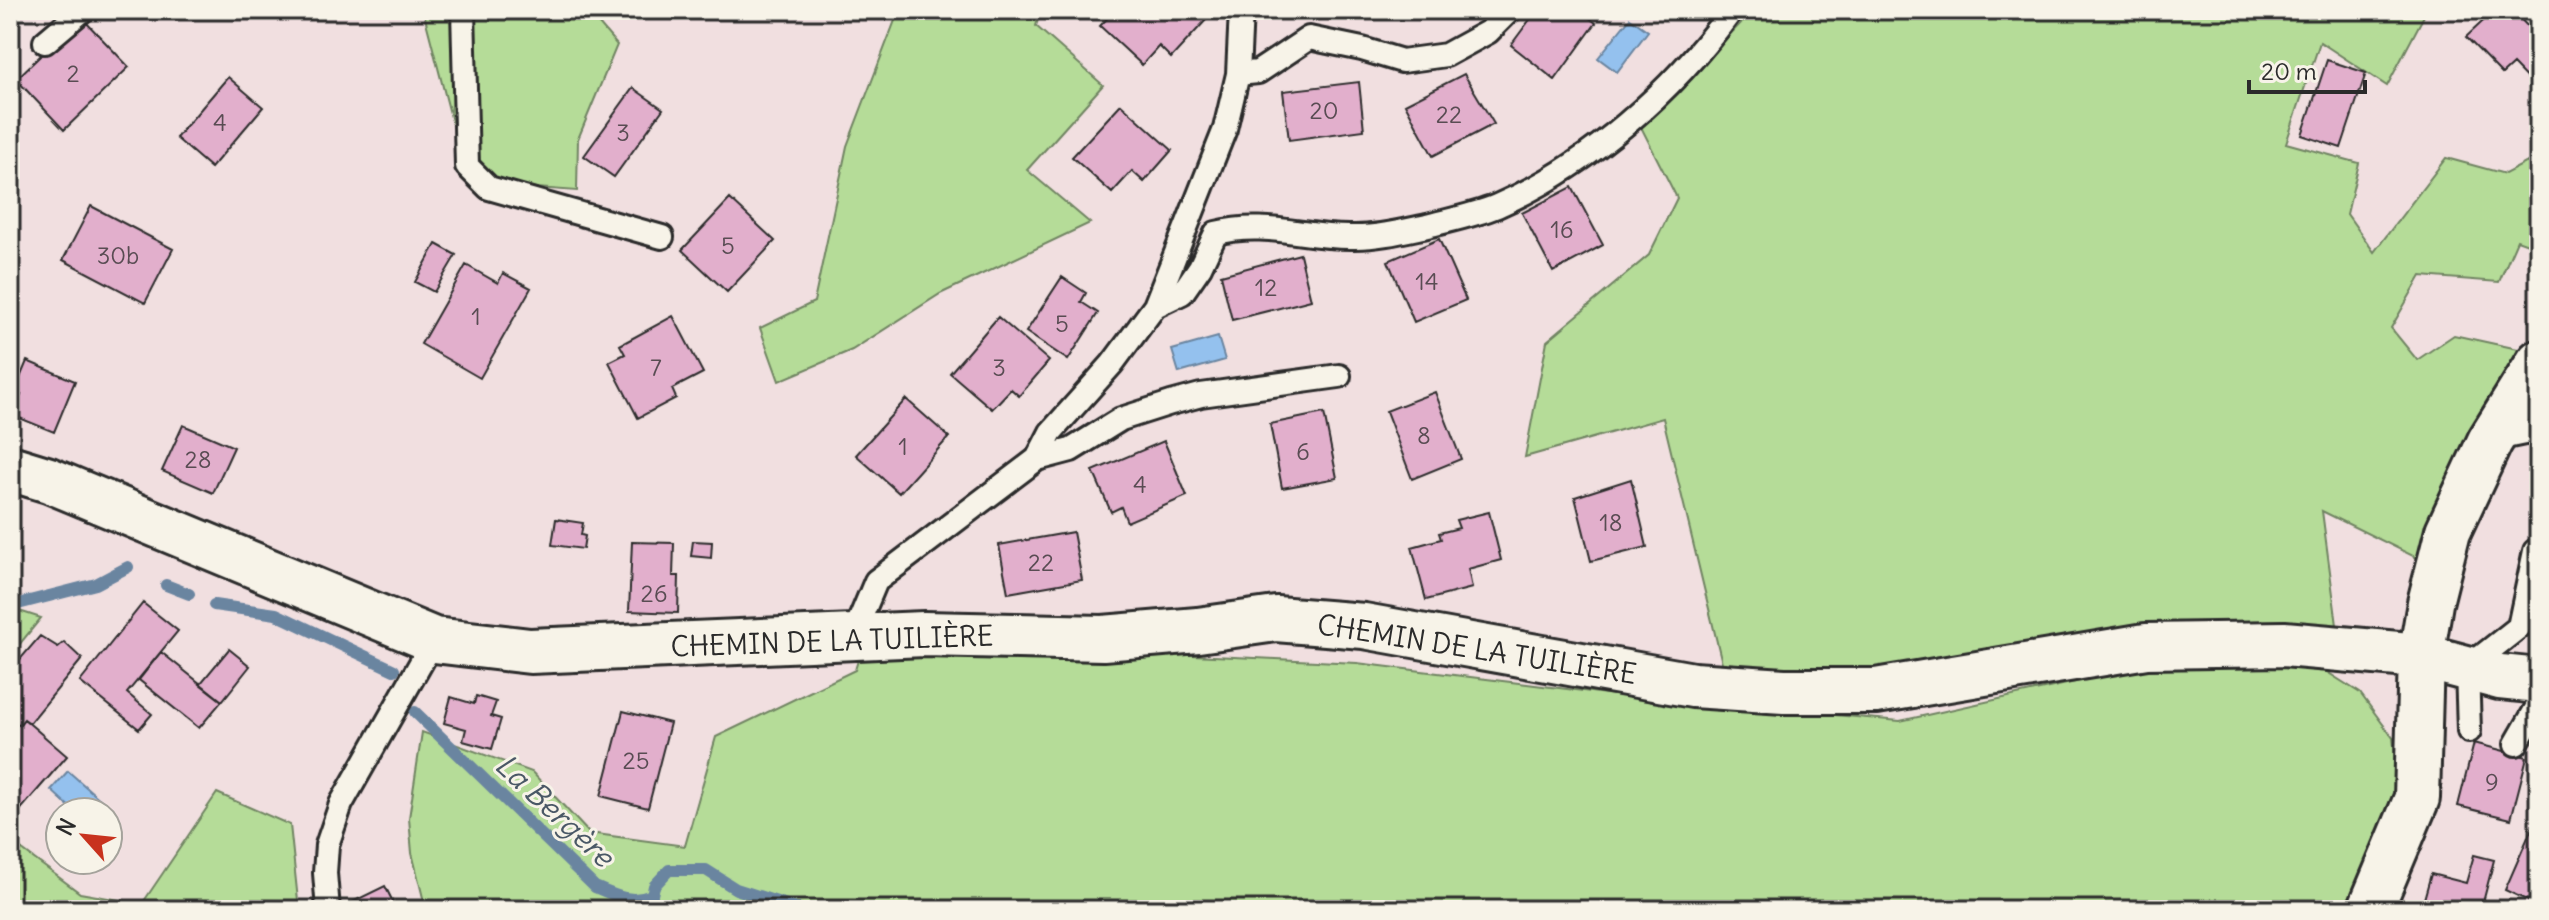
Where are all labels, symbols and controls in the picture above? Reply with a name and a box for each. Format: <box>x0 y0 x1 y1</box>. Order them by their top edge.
scale bar <box>2249 44 2365 94</box>
text: 20 m <box>2261 56 2317 86</box>
house number: 2 <box>66 58 80 88</box>
house number: 20 <box>1310 95 1338 125</box>
house number: 22 <box>1436 99 1462 129</box>
house number: 4 <box>213 107 227 137</box>
house number: 3 <box>616 117 630 147</box>
house number: 16 <box>1550 214 1574 244</box>
house number: 5 <box>721 230 735 260</box>
house number: 30b <box>97 240 139 270</box>
house number: 14 <box>1415 266 1439 296</box>
house number: 12 <box>1255 272 1277 302</box>
house number: 1 <box>471 301 481 331</box>
house number: 5 <box>1055 308 1069 338</box>
house number: 7 <box>650 352 662 382</box>
house number: 3 <box>992 352 1006 382</box>
house number: 8 <box>1417 420 1431 450</box>
house number: 1 <box>898 431 908 461</box>
house number: 6 <box>1296 436 1310 466</box>
house number: 28 <box>185 444 211 474</box>
house number: 4 <box>1133 469 1147 499</box>
house number: 18 <box>1599 507 1623 537</box>
house number: 22 <box>1028 547 1054 577</box>
house number: 26 <box>641 578 668 608</box>
street label: CHEMIN DE LA TUILIÈRE <box>1315 605 1639 692</box>
street label: CHEMIN DE LA TUILIÈRE <box>670 616 994 665</box>
water label: La Bergère <box>488 745 624 876</box>
house number: 25 <box>623 745 649 775</box>
house number: 9 <box>2485 767 2499 797</box>
north arrow <box>44 796 124 876</box>
text: N <box>50 814 82 840</box>

